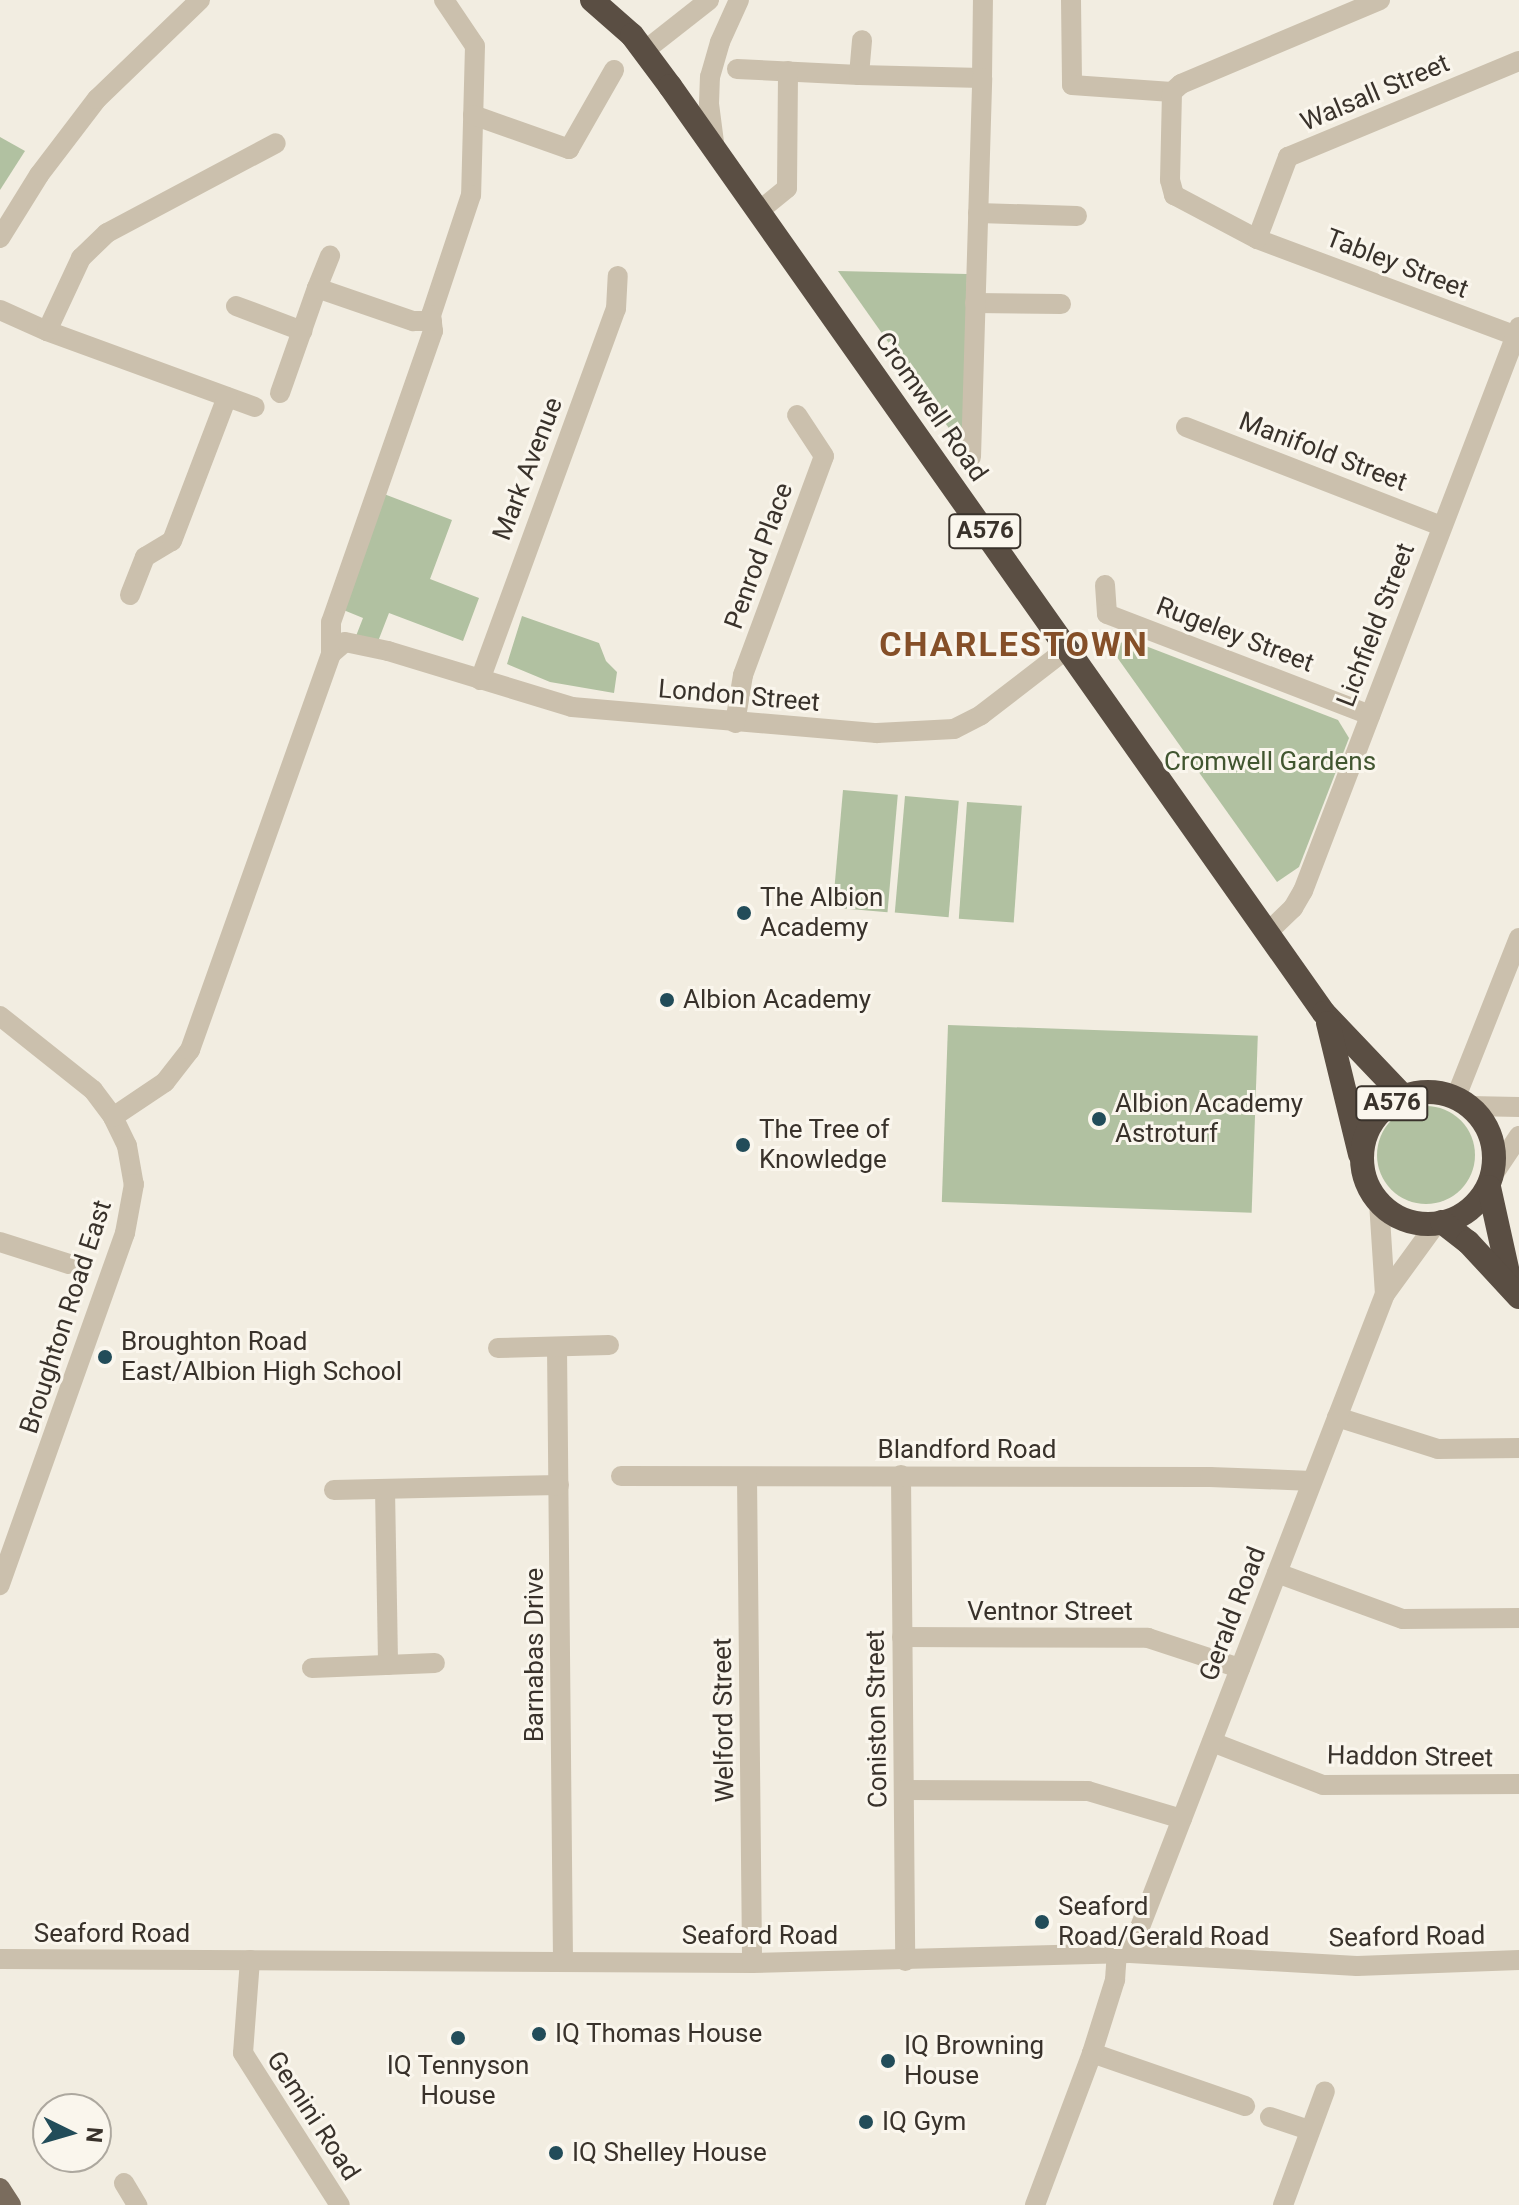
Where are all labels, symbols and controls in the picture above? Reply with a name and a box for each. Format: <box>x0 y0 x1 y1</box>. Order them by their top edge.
street label: Walsall Street <box>1296 48 1454 138</box>
street label: Tabley Street <box>1321 223 1473 305</box>
street label: Cromwell Road <box>868 326 994 488</box>
street label: Mark Avenue <box>487 393 569 545</box>
street label: Manifold Street <box>1235 406 1411 498</box>
street label: Penrod Place <box>718 479 800 633</box>
road number: A576 <box>947 511 1023 551</box>
street label: Lichfield Street <box>1331 539 1421 711</box>
street label: Rugeley Street <box>1152 591 1318 679</box>
district label: CHARLESTOWN <box>879 625 1149 665</box>
street label: London Street <box>657 673 821 719</box>
park label: Cromwell Gardens <box>1164 746 1376 778</box>
place label: The Albion Academy <box>760 882 883 944</box>
marker: The Albion Academy <box>735 904 753 922</box>
place label: Albion Academy <box>683 984 871 1016</box>
marker: Albion Academy <box>658 991 676 1009</box>
road number: A576 <box>1354 1083 1430 1123</box>
place label: Albion Academy Astroturf <box>1115 1088 1303 1150</box>
marker: Albion Academy Astroturf <box>1090 1110 1108 1128</box>
place label: The Tree of Knowledge <box>759 1114 890 1176</box>
marker: The Tree of Knowledge <box>734 1136 752 1154</box>
street label: Broughton Road East <box>14 1196 118 1438</box>
place label: Broughton Road East/Albion High School <box>121 1326 402 1388</box>
marker: Broughton Road East/Albion High School <box>96 1348 114 1366</box>
street label: Blandford Road <box>878 1434 1056 1466</box>
street label: Gerald Road <box>1193 1543 1273 1685</box>
street label: Barnabas Drive <box>519 1568 551 1742</box>
street label: Ventnor Street <box>967 1596 1133 1628</box>
street label: Coniston Street <box>860 1630 894 1808</box>
street label: Welford Street <box>707 1637 741 1803</box>
street label: Haddon Street <box>1327 1740 1493 1774</box>
place label: Seaford Road/Gerald Road <box>1058 1891 1269 1952</box>
marker: Seaford Road/Gerald Road <box>1033 1913 1051 1931</box>
street label: Seaford Road <box>34 1918 190 1950</box>
street label: Seaford Road <box>682 1920 838 1952</box>
street label: Seaford Road <box>1328 1920 1486 1954</box>
place label: IQ Thomas House <box>555 2018 763 2050</box>
marker: IQ Thomas House <box>530 2025 548 2043</box>
marker: IQ Tennyson House <box>449 2029 467 2047</box>
place label: IQ Browning House <box>904 2030 1044 2092</box>
street label: Gemini Road <box>260 2046 366 2186</box>
place label: IQ Tennyson House <box>386 2050 530 2112</box>
marker: IQ Browning House <box>879 2052 897 2070</box>
north arrow <box>32 2093 112 2173</box>
place label: IQ Gym <box>882 2106 966 2138</box>
marker: IQ Gym <box>857 2113 875 2131</box>
text: N <box>81 2126 108 2144</box>
place label: IQ Shelley House <box>572 2137 767 2169</box>
marker: IQ Shelley House <box>547 2144 565 2162</box>

